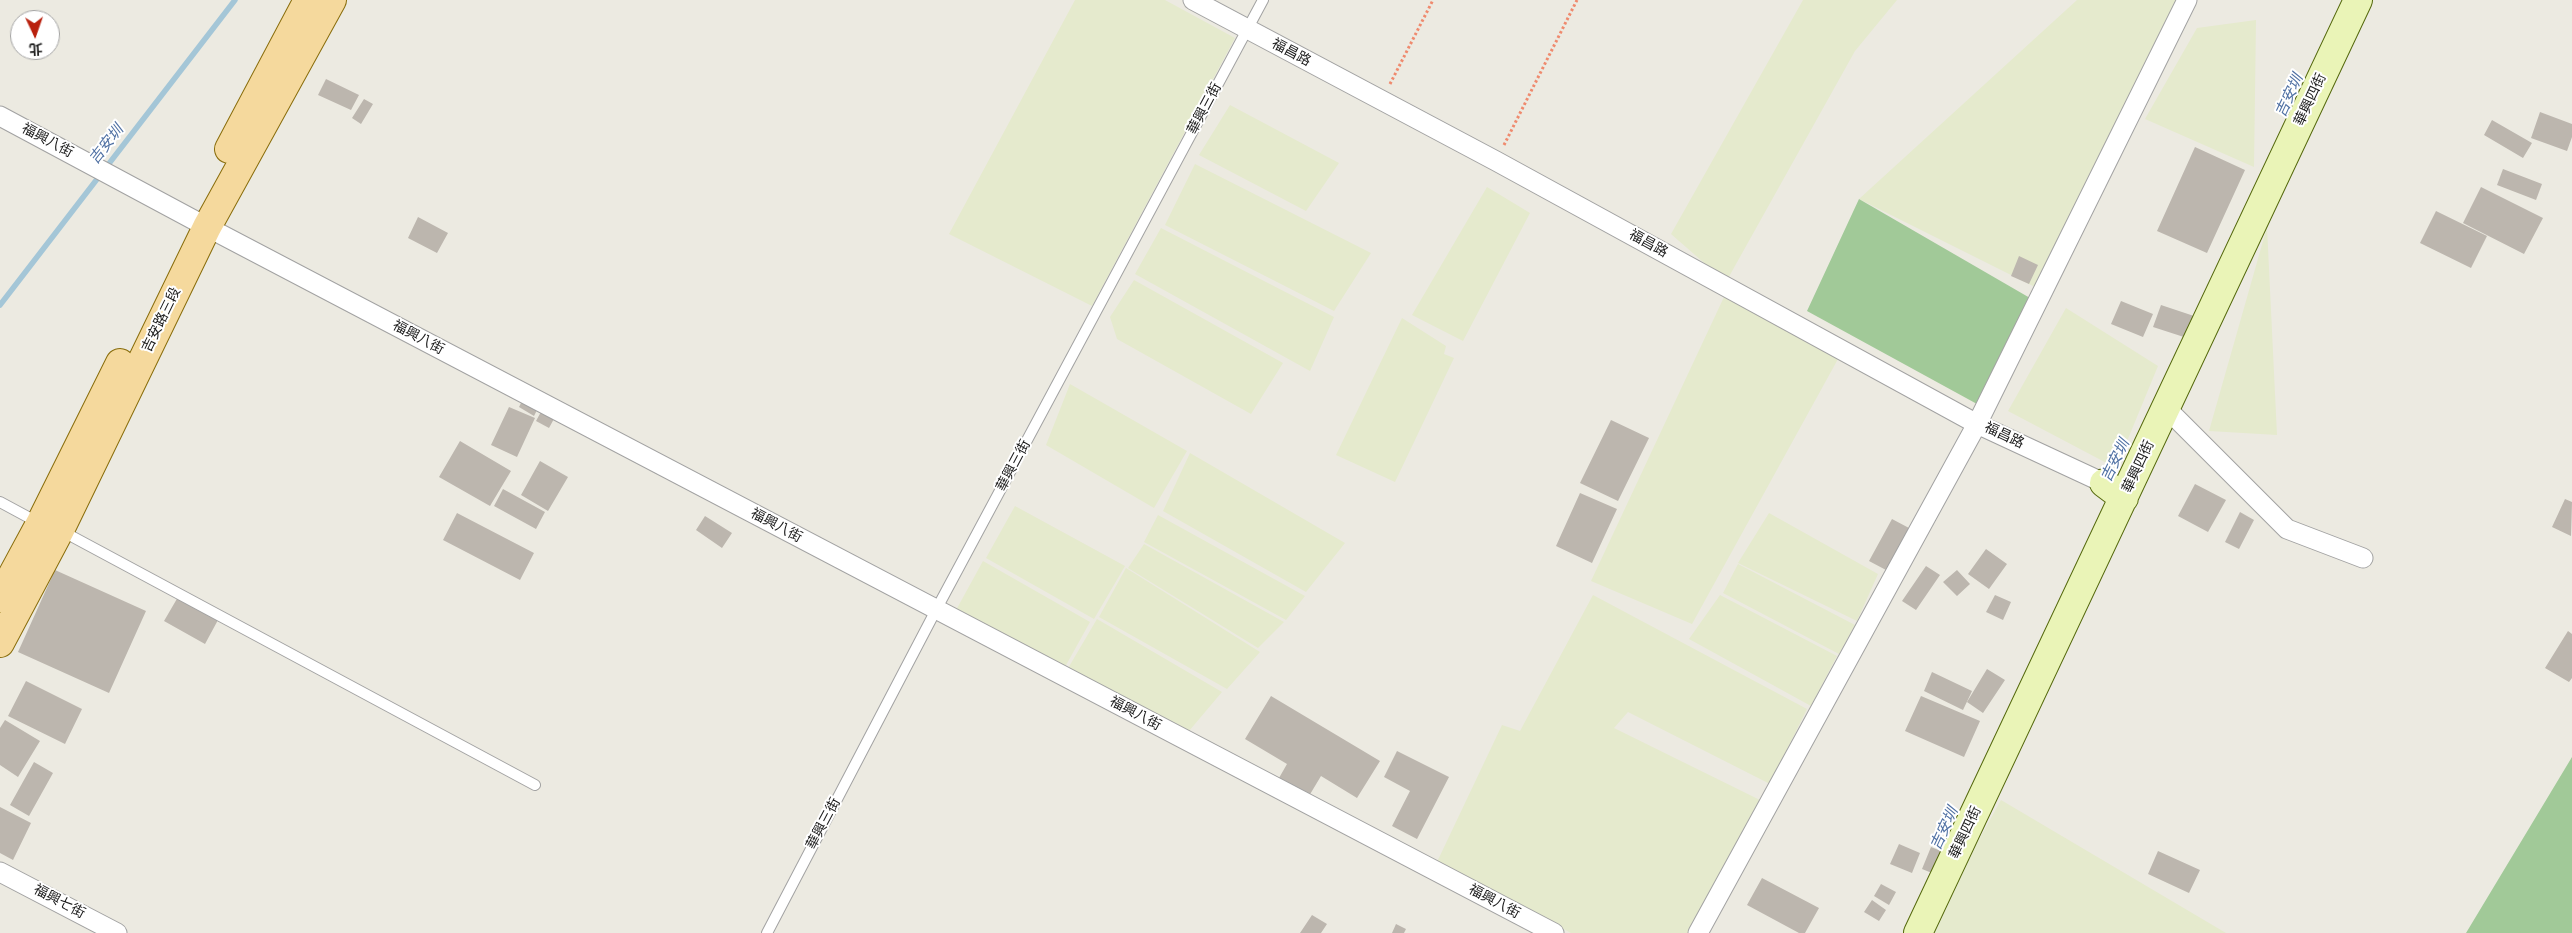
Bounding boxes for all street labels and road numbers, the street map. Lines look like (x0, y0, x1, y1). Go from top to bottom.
street label: 福昌路 (1269, 36, 1313, 70)
street label: 華興四街 (2292, 71, 2330, 129)
street label: 華興三街 (1184, 80, 1226, 138)
street label: 福興八街 (18, 120, 76, 162)
street label: 福昌路 (1626, 226, 1670, 262)
street label: 吉安路三段 (139, 285, 185, 355)
street label: 福興八街 (389, 317, 447, 359)
street label: 福昌路 (1981, 420, 2027, 452)
street label: 華興三街 (993, 437, 1035, 495)
street label: 華興四街 (2120, 438, 2158, 496)
street label: 福興八街 (747, 505, 805, 547)
street label: 福興八街 (1106, 693, 1164, 735)
street label: 華興三街 (803, 795, 845, 853)
street label: 華興四街 (1947, 804, 1985, 862)
street label: 福興七街 (30, 881, 88, 923)
street label: 福興八街 (1465, 881, 1523, 923)

